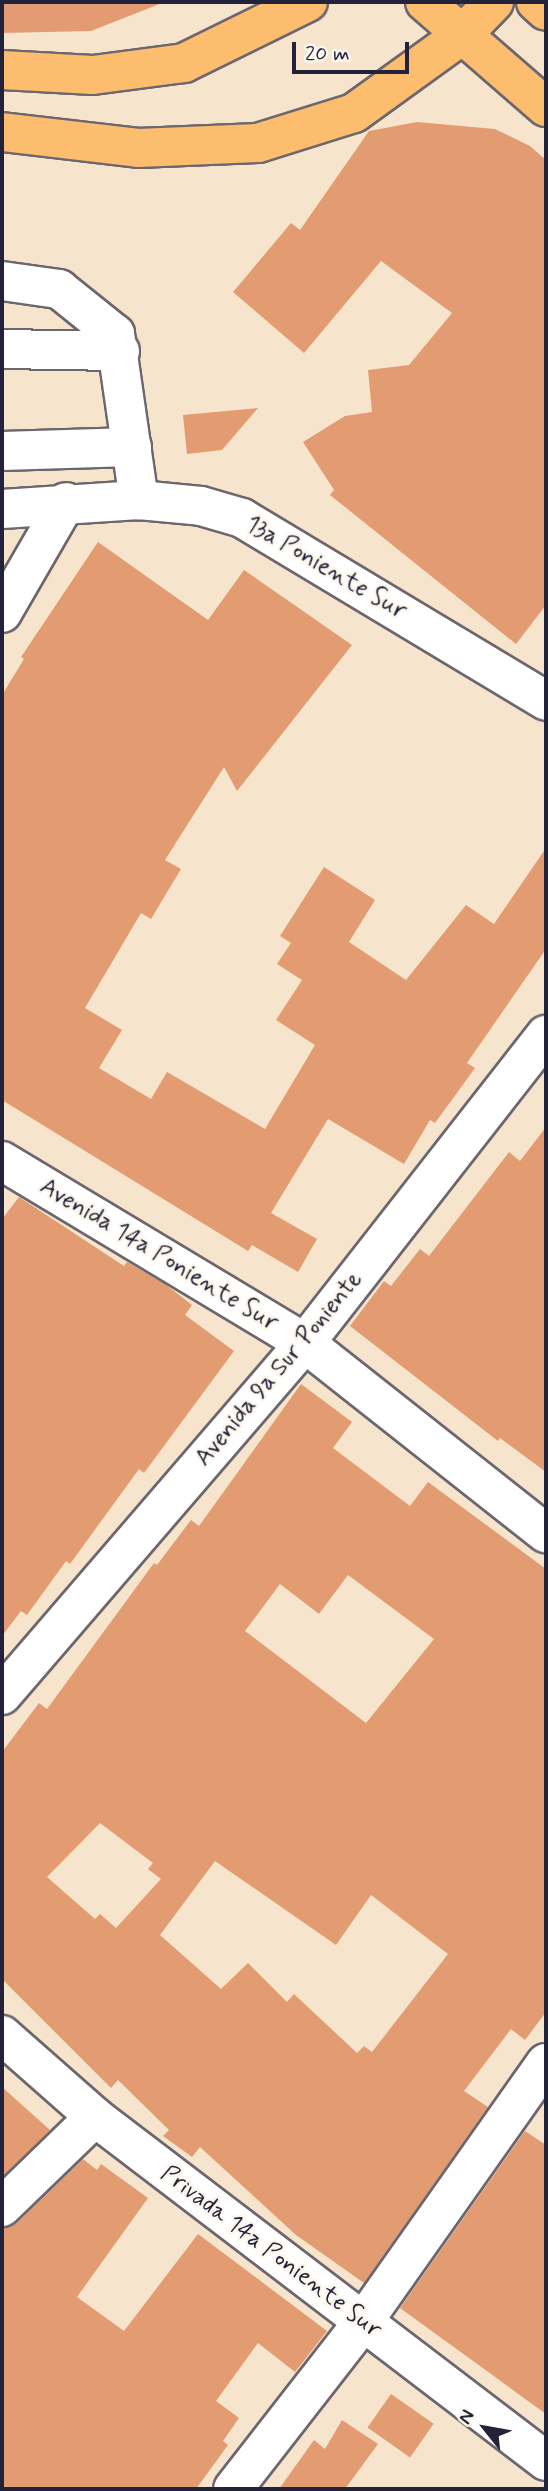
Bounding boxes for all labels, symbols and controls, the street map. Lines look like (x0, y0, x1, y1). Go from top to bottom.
scale bar (296, 28, 413, 72)
text: 20 m (305, 40, 350, 68)
street label: 13a Poniente Sur (242, 511, 410, 625)
street label: Avenida 14a Poniente Sur (37, 1174, 281, 1336)
street label: Avenida 9a Sur Poniente (186, 1262, 372, 1476)
street label: Privada 14a Poniente Sur (157, 2161, 385, 2343)
north arrow (450, 2393, 520, 2463)
text: N (453, 2405, 481, 2429)

